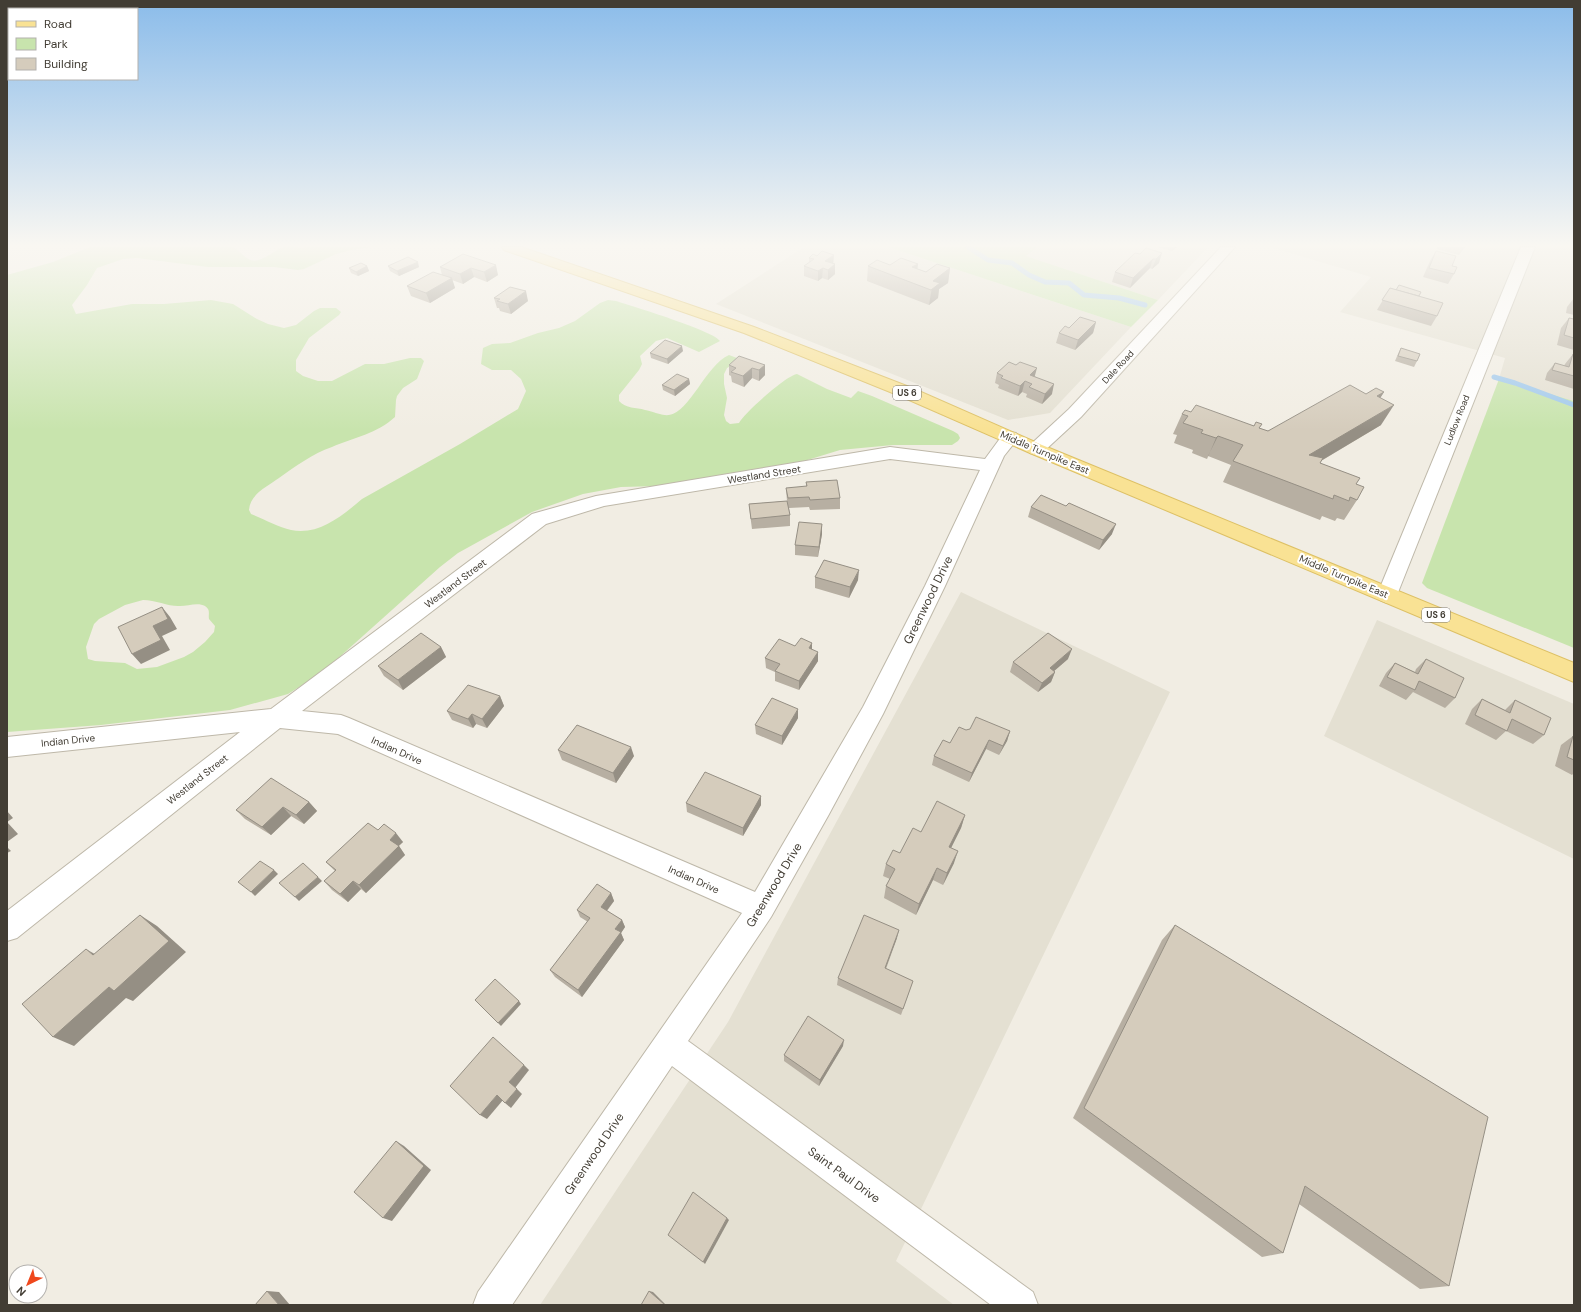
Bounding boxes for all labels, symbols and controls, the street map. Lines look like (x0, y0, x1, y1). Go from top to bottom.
legend (8, 8, 138, 80)
text: Road (44, 16, 72, 32)
text: Park (44, 36, 68, 52)
text: Building (44, 56, 88, 72)
street label: Dale Road (1099, 347, 1137, 386)
road number: US 6 (893, 386, 921, 400)
street label: Ludlow Road (1442, 393, 1473, 447)
street label: Middle Turnpike East (998, 428, 1091, 477)
street label: Westland Street (726, 462, 802, 487)
street label: Middle Turnpike East (1297, 552, 1390, 601)
street label: Greenwood Drive (900, 553, 956, 647)
street label: Westland Street (422, 556, 489, 611)
road number: US 6 (1422, 608, 1450, 622)
street label: Indian Drive (40, 731, 96, 750)
street label: Indian Drive (369, 733, 425, 768)
street label: Westland Street (164, 751, 231, 807)
street label: Greenwood Drive (742, 840, 806, 930)
street label: Indian Drive (666, 862, 722, 897)
street label: Greenwood Drive (560, 1110, 628, 1198)
street label: Saint Paul Drive (805, 1143, 883, 1207)
north arrow (8, 1264, 48, 1304)
text: N (13, 1283, 29, 1299)

